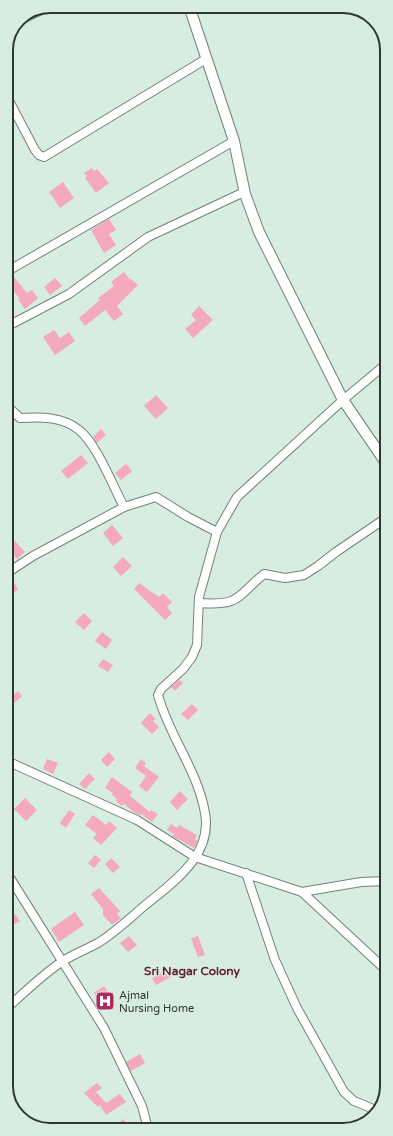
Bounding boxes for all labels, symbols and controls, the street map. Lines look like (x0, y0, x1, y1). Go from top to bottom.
district label: Sri Nagar Colony (144, 964, 240, 979)
place label: Ajmal Nursing Home (119, 989, 194, 1015)
hospital icon: Ajmal Nursing Home (94, 990, 116, 1012)

